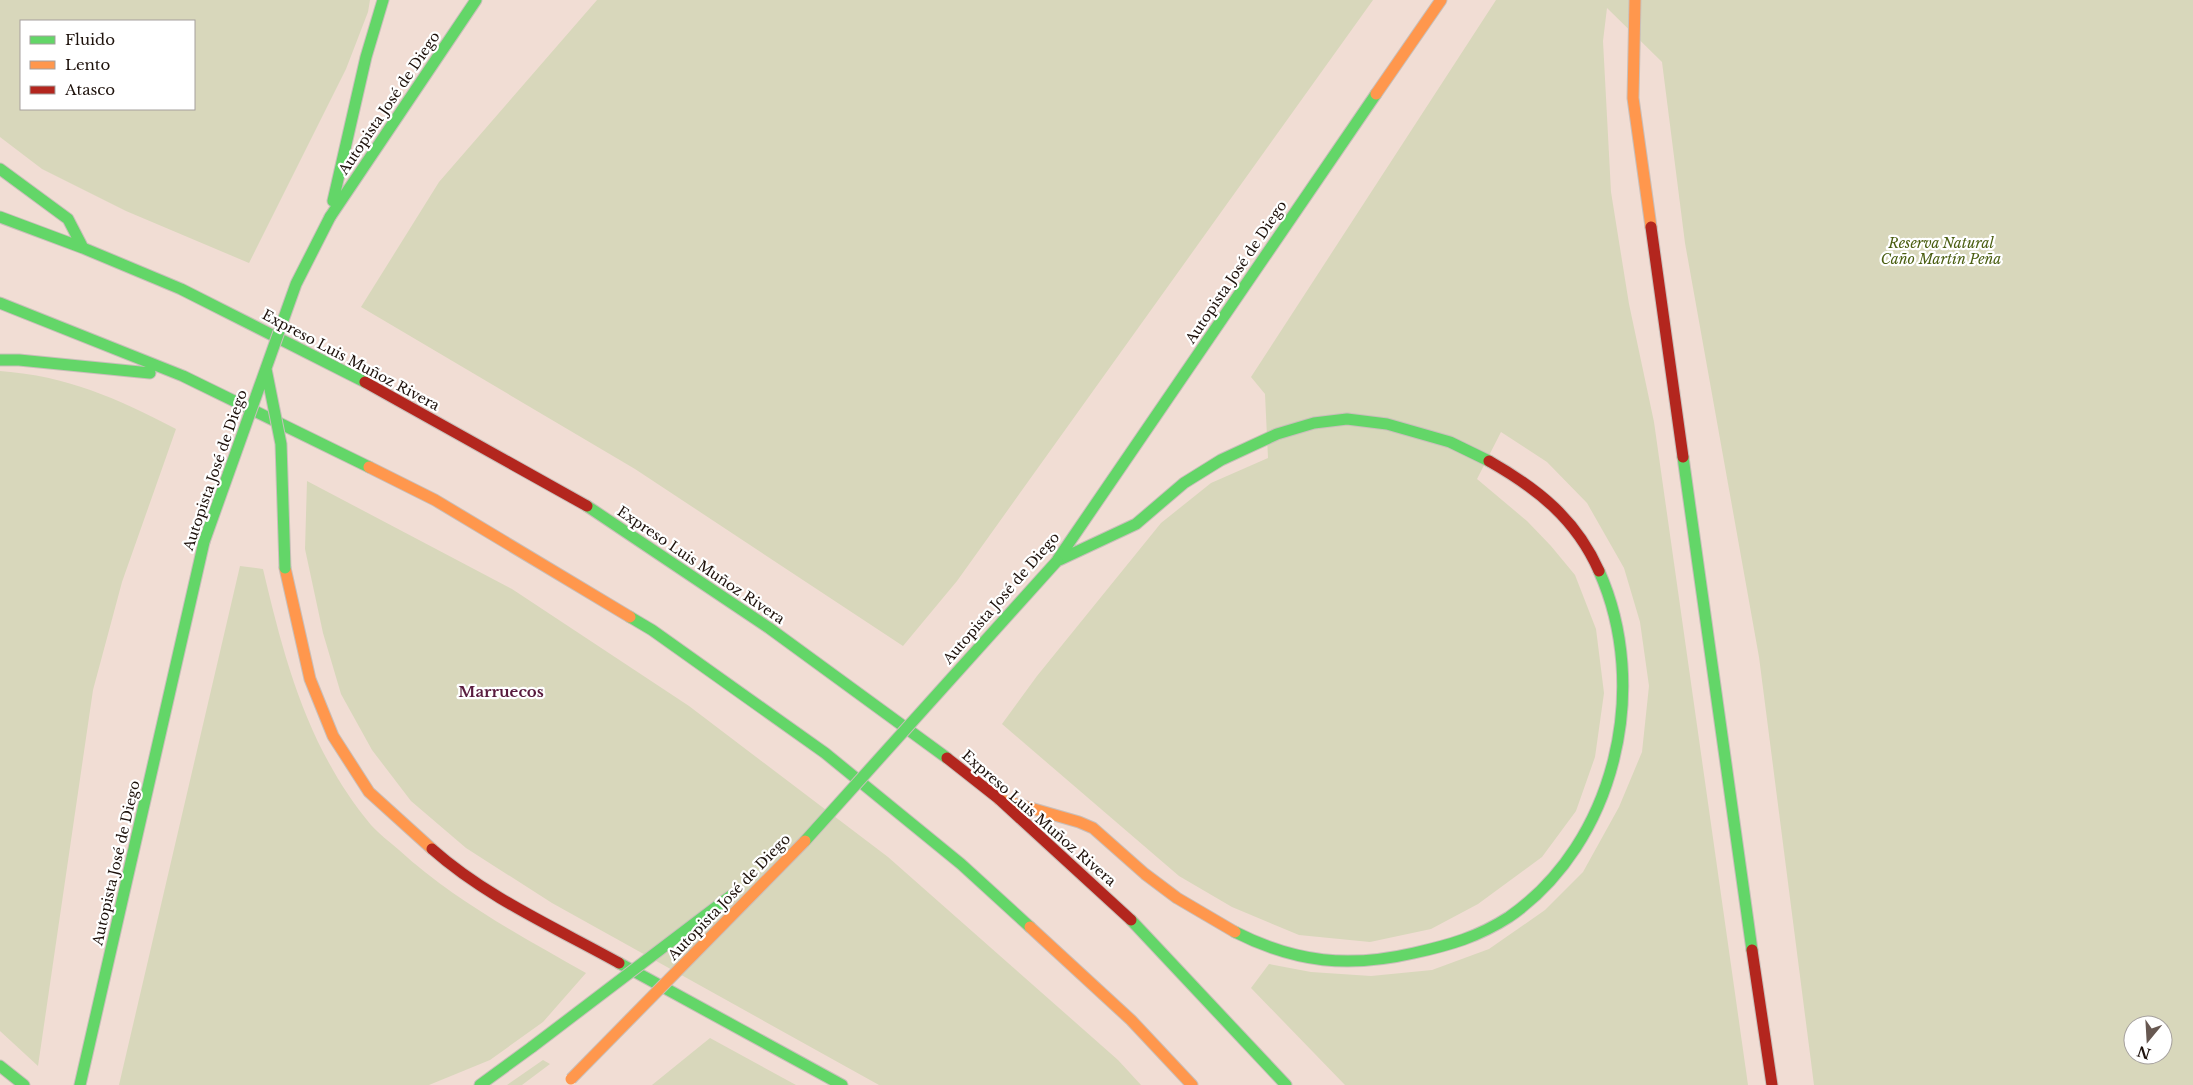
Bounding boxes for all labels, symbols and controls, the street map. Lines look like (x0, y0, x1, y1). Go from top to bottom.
legend (20, 20, 195, 110)
street label: Autopista José de Diego (334, 28, 444, 179)
text: Fluido (65, 30, 115, 49)
text: Lento (65, 55, 111, 74)
text: Atasco (64, 80, 115, 99)
street label: Autopista José de Diego (1181, 197, 1291, 348)
park label: Reserva Natural Caño Martín Peña (1881, 234, 2001, 268)
street label: Expreso Luis Muñoz Rivera (259, 306, 443, 415)
street label: Autopista José de Diego (179, 387, 251, 554)
street label: Expreso Luis Muñoz Rivera (614, 502, 788, 628)
street label: Autopista José de Diego (938, 528, 1063, 668)
district label: Marruecos (458, 682, 544, 701)
street label: Expreso Luis Muñoz Rivera (958, 746, 1120, 890)
street label: Autopista José de Diego (88, 779, 144, 948)
street label: Autopista José de Diego (663, 830, 794, 965)
north arrow (2123, 1015, 2173, 1065)
text: N (2135, 1042, 2153, 1063)

